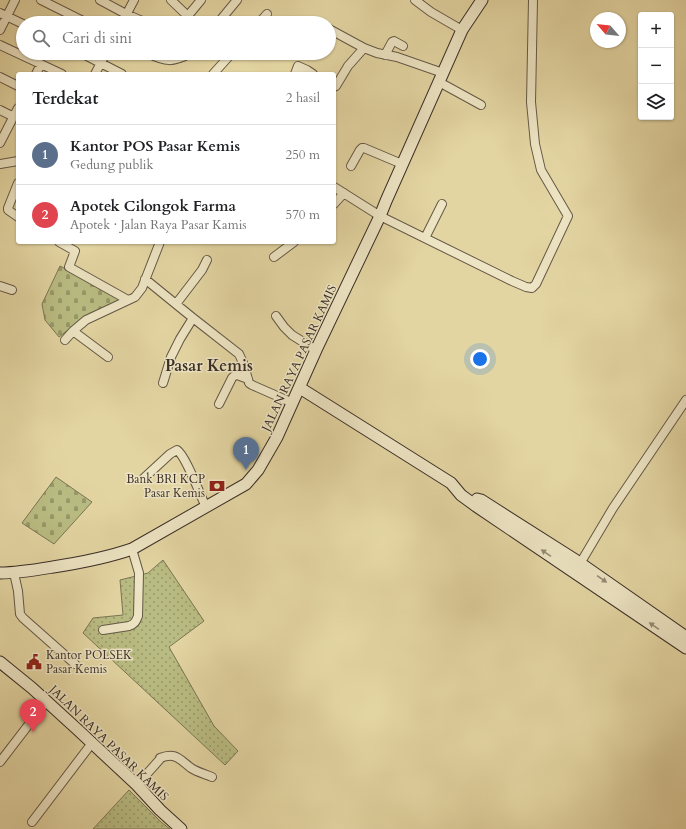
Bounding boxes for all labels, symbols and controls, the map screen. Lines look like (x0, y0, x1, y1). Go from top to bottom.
north arrow (590, 12, 626, 48)
map controls (638, 12, 674, 120)
button: + (638, 12, 674, 48)
search box (16, 16, 336, 60)
icon: search (30, 27, 52, 49)
text: Cari di sini (62, 28, 132, 48)
button: − (638, 48, 674, 84)
button: layers (638, 84, 674, 120)
text: Terdekat (32, 87, 98, 110)
text: 2 hasil (286, 89, 320, 107)
text: Kantor POS Pasar Kemis (70, 136, 240, 156)
text: 1 (42, 146, 48, 164)
text: 250 m (286, 146, 320, 164)
text: Gedung publik (70, 156, 153, 174)
text: Apotek Cilongok Farma (70, 196, 236, 216)
text: 2 (42, 206, 48, 224)
text: 570 m (286, 206, 320, 224)
text: Apotek · Jalan Raya Pasar Kamis (70, 216, 247, 234)
street label: JALAN RAYA PASAR KAMIS (257, 282, 340, 436)
your location (470, 349, 490, 369)
district label: Pasar Kemis (165, 355, 253, 377)
pin: 1 (233, 437, 259, 470)
place label: Bank BRI KCP Pasar Kemis (126, 471, 205, 501)
bank icon: Bank BRI KCP Pasar Kemis (208, 477, 226, 495)
one-way arrow (541, 549, 551, 557)
one-way arrow (597, 575, 608, 583)
one-way arrow (648, 622, 659, 630)
place label: Kantor POLSEK Pasar Kemis (46, 647, 132, 677)
public building icon: Kantor POLSEK Pasar Kemis (25, 653, 43, 671)
street label: JALAN RAYA PASAR KAMIS (44, 680, 172, 804)
pin: 2 (20, 699, 46, 732)

